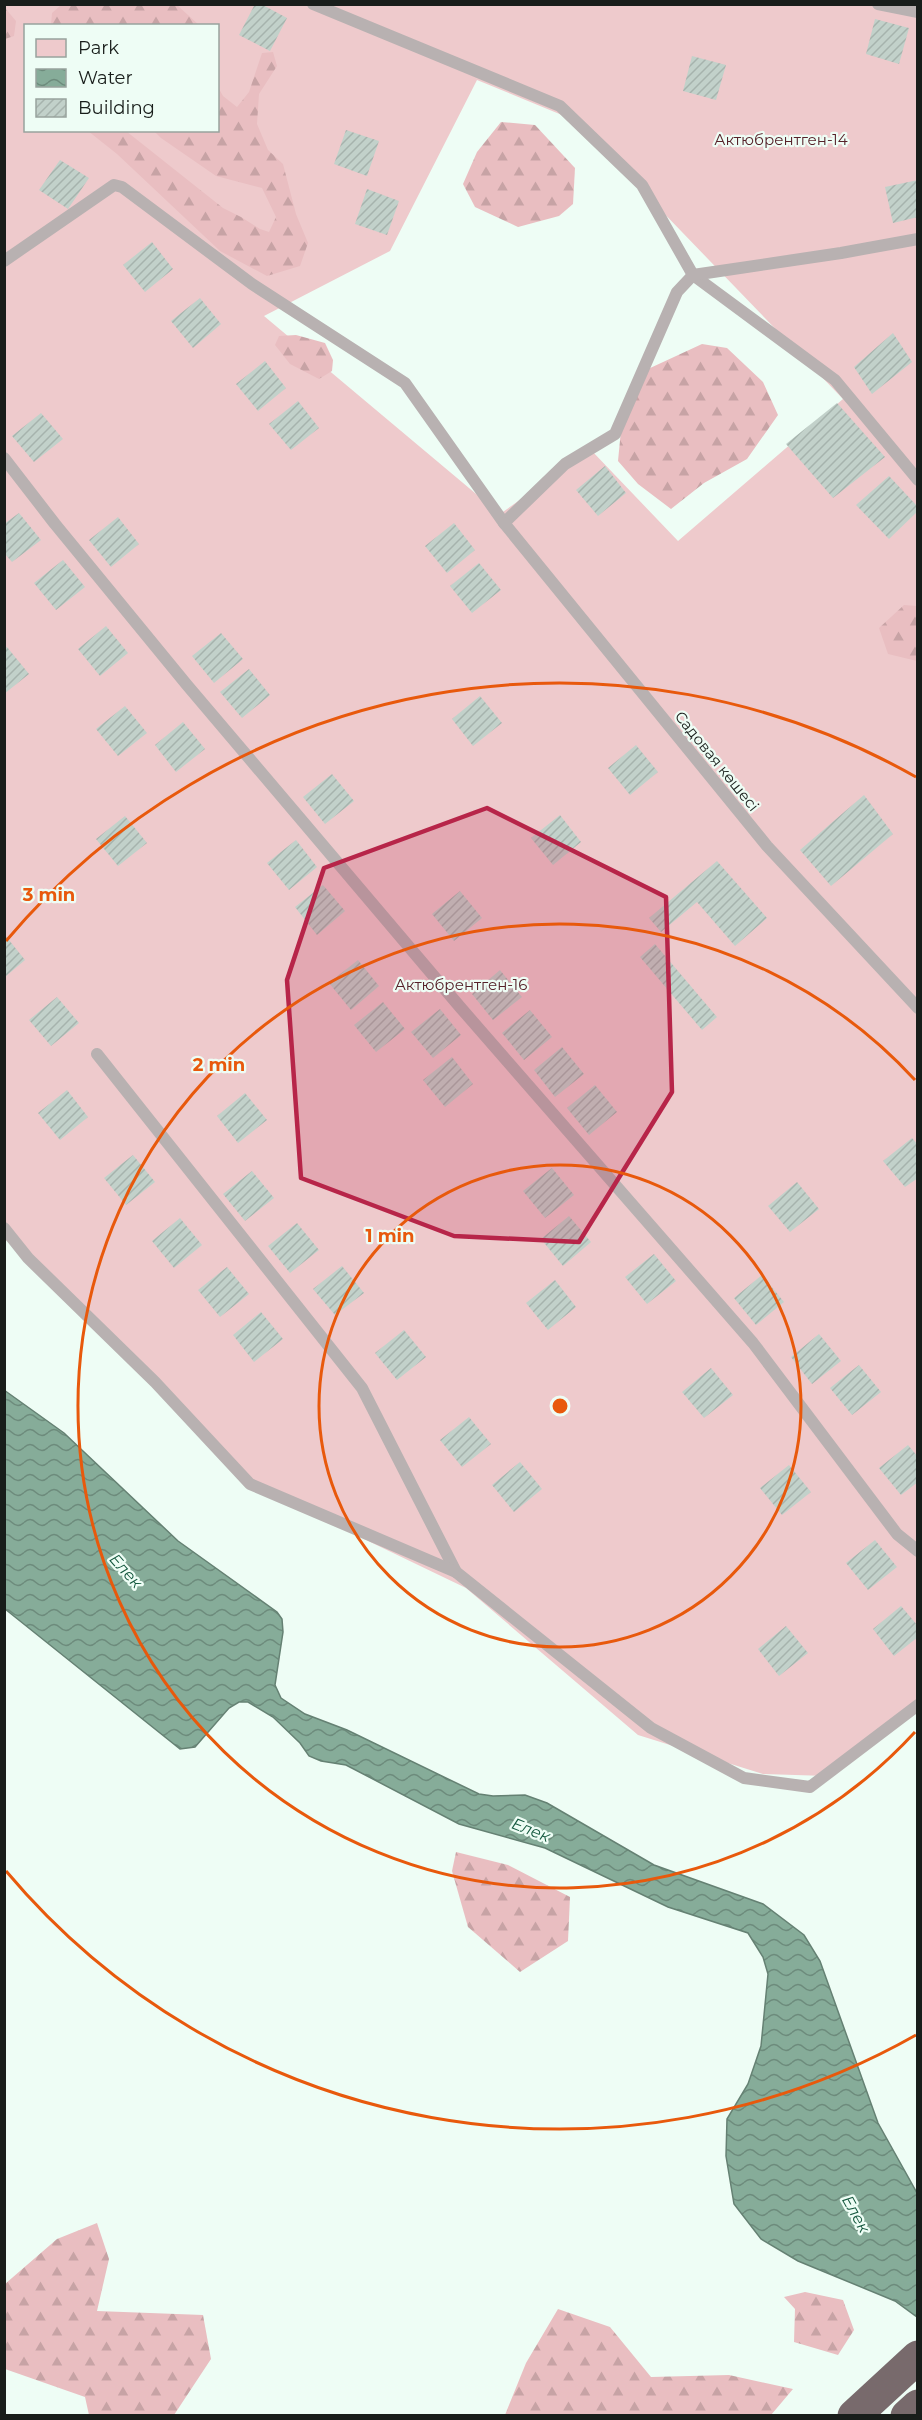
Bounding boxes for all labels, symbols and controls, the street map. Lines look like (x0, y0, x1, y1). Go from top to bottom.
legend (24, 24, 219, 132)
text: Park (78, 37, 119, 59)
text: Water (78, 67, 133, 89)
text: Building (78, 97, 155, 119)
park label: Актюбрентген-14 (714, 130, 848, 149)
street label: Садовая көшесі (671, 707, 763, 815)
text: 3 min (22, 884, 75, 906)
park label: Актюбрентген-16 (395, 975, 527, 994)
text: 2 min (193, 1054, 245, 1076)
text: 1 min (366, 1225, 414, 1247)
centre of rings (550, 1396, 570, 1416)
water label: Елек (106, 1550, 147, 1593)
water label: Елек (509, 1814, 554, 1847)
water label: Елек (838, 2192, 874, 2237)

